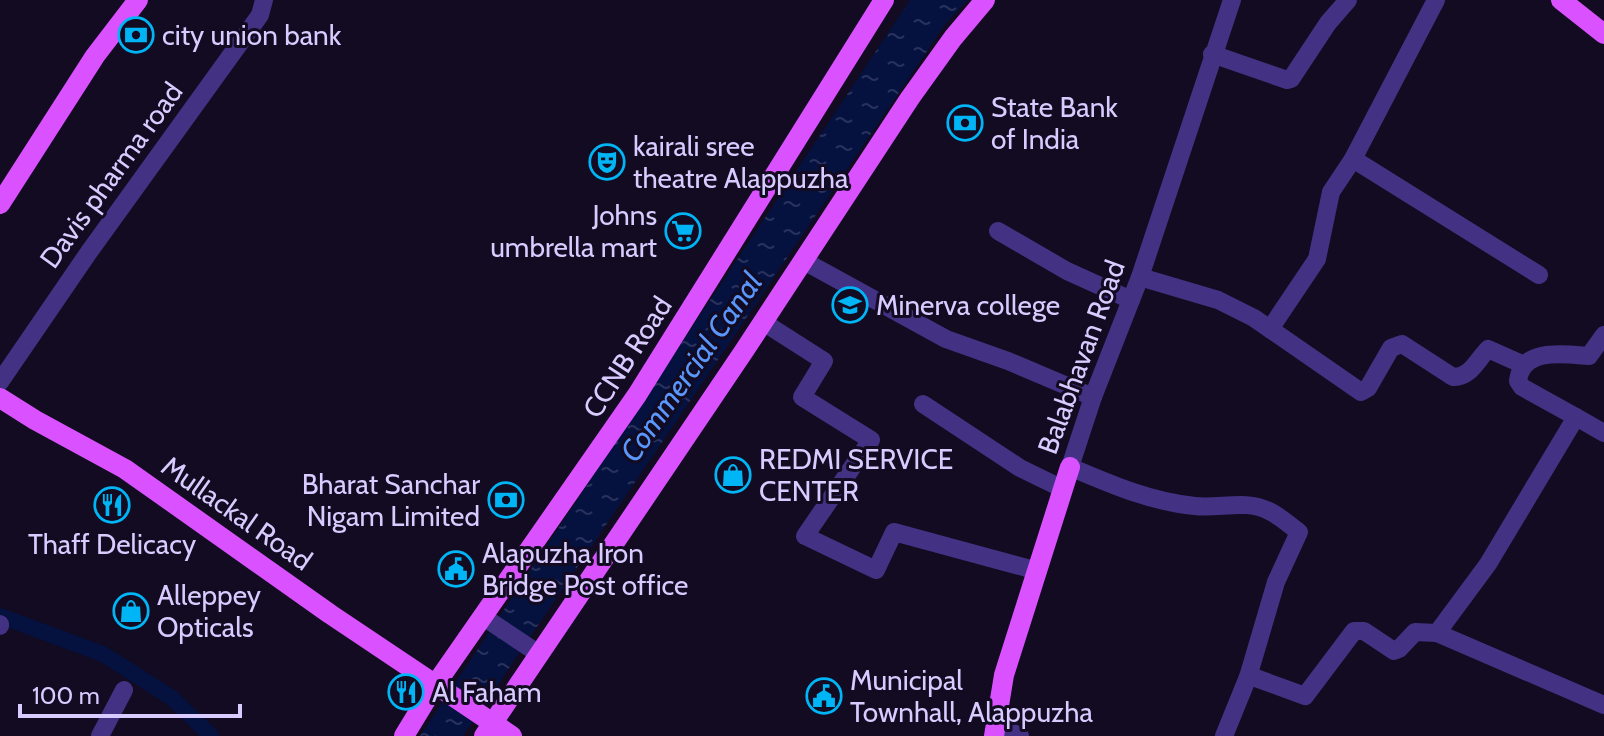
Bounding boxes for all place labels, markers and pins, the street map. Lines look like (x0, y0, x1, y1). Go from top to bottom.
bank icon: city union bank (117, 16, 155, 54)
place label: city union bank (162, 18, 342, 52)
place label: State Bank of India (991, 90, 1118, 156)
bank icon: State Bank of India (946, 104, 984, 142)
place label: kairali sree theatre Alappuzha (633, 129, 849, 195)
theatre icon: kairali sree theatre Alappuzha (588, 143, 626, 181)
place label: Johns umbrella mart (490, 198, 657, 264)
supermarket icon: Johns umbrella mart (664, 212, 702, 250)
school or university icon: Minerva college (831, 286, 869, 324)
place label: Minerva college (876, 288, 1060, 322)
place label: REDMI SERVICE CENTER (759, 442, 953, 508)
shop icon: REDMI SERVICE CENTER (714, 456, 752, 494)
place label: Bharat Sanchar Nigam Limited (302, 467, 480, 533)
bank icon: Bharat Sanchar Nigam Limited (487, 481, 525, 519)
restaurant icon: Thaff Delicacy (93, 486, 131, 524)
place label: Thaff Delicacy (28, 527, 196, 561)
place label: Alapuzha Iron Bridge Post office (482, 536, 688, 602)
public building icon: Alapuzha Iron Bridge Post office (437, 550, 475, 588)
place label: Alleppey Opticals (157, 578, 261, 644)
shop icon: Alleppey Opticals (112, 592, 150, 630)
place label: Municipal Townhall, Alappuzha (850, 663, 1093, 729)
restaurant icon: Al Faham (387, 673, 425, 711)
place label: Al Faham (432, 675, 542, 709)
public building icon: Municipal Townhall, Alappuzha (805, 677, 843, 715)

